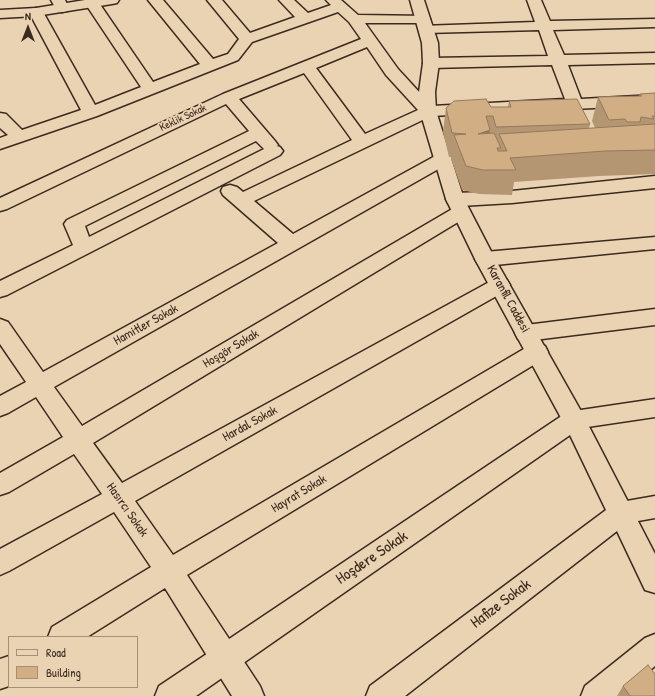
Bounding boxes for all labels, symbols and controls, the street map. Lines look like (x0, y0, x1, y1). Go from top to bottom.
north arrow (8, 8, 48, 48)
text: N (25, 9, 31, 23)
street label: Keklik Sokak (158, 101, 208, 135)
street label: Karanfil Caddesi (483, 262, 533, 336)
street label: Hamitler Sokak (111, 301, 181, 349)
street label: Hoşgör Sokak (200, 326, 262, 372)
street label: Hardal Sokak (220, 403, 280, 445)
street label: Hayrat Sokak (269, 472, 329, 516)
street label: Hasırcı Sokak (103, 480, 151, 540)
street label: Hoşdere Sokak (333, 527, 411, 589)
street label: Hafize Sokak (467, 575, 535, 633)
legend (8, 636, 138, 688)
text: Road (46, 644, 66, 661)
text: Building (46, 664, 81, 681)

